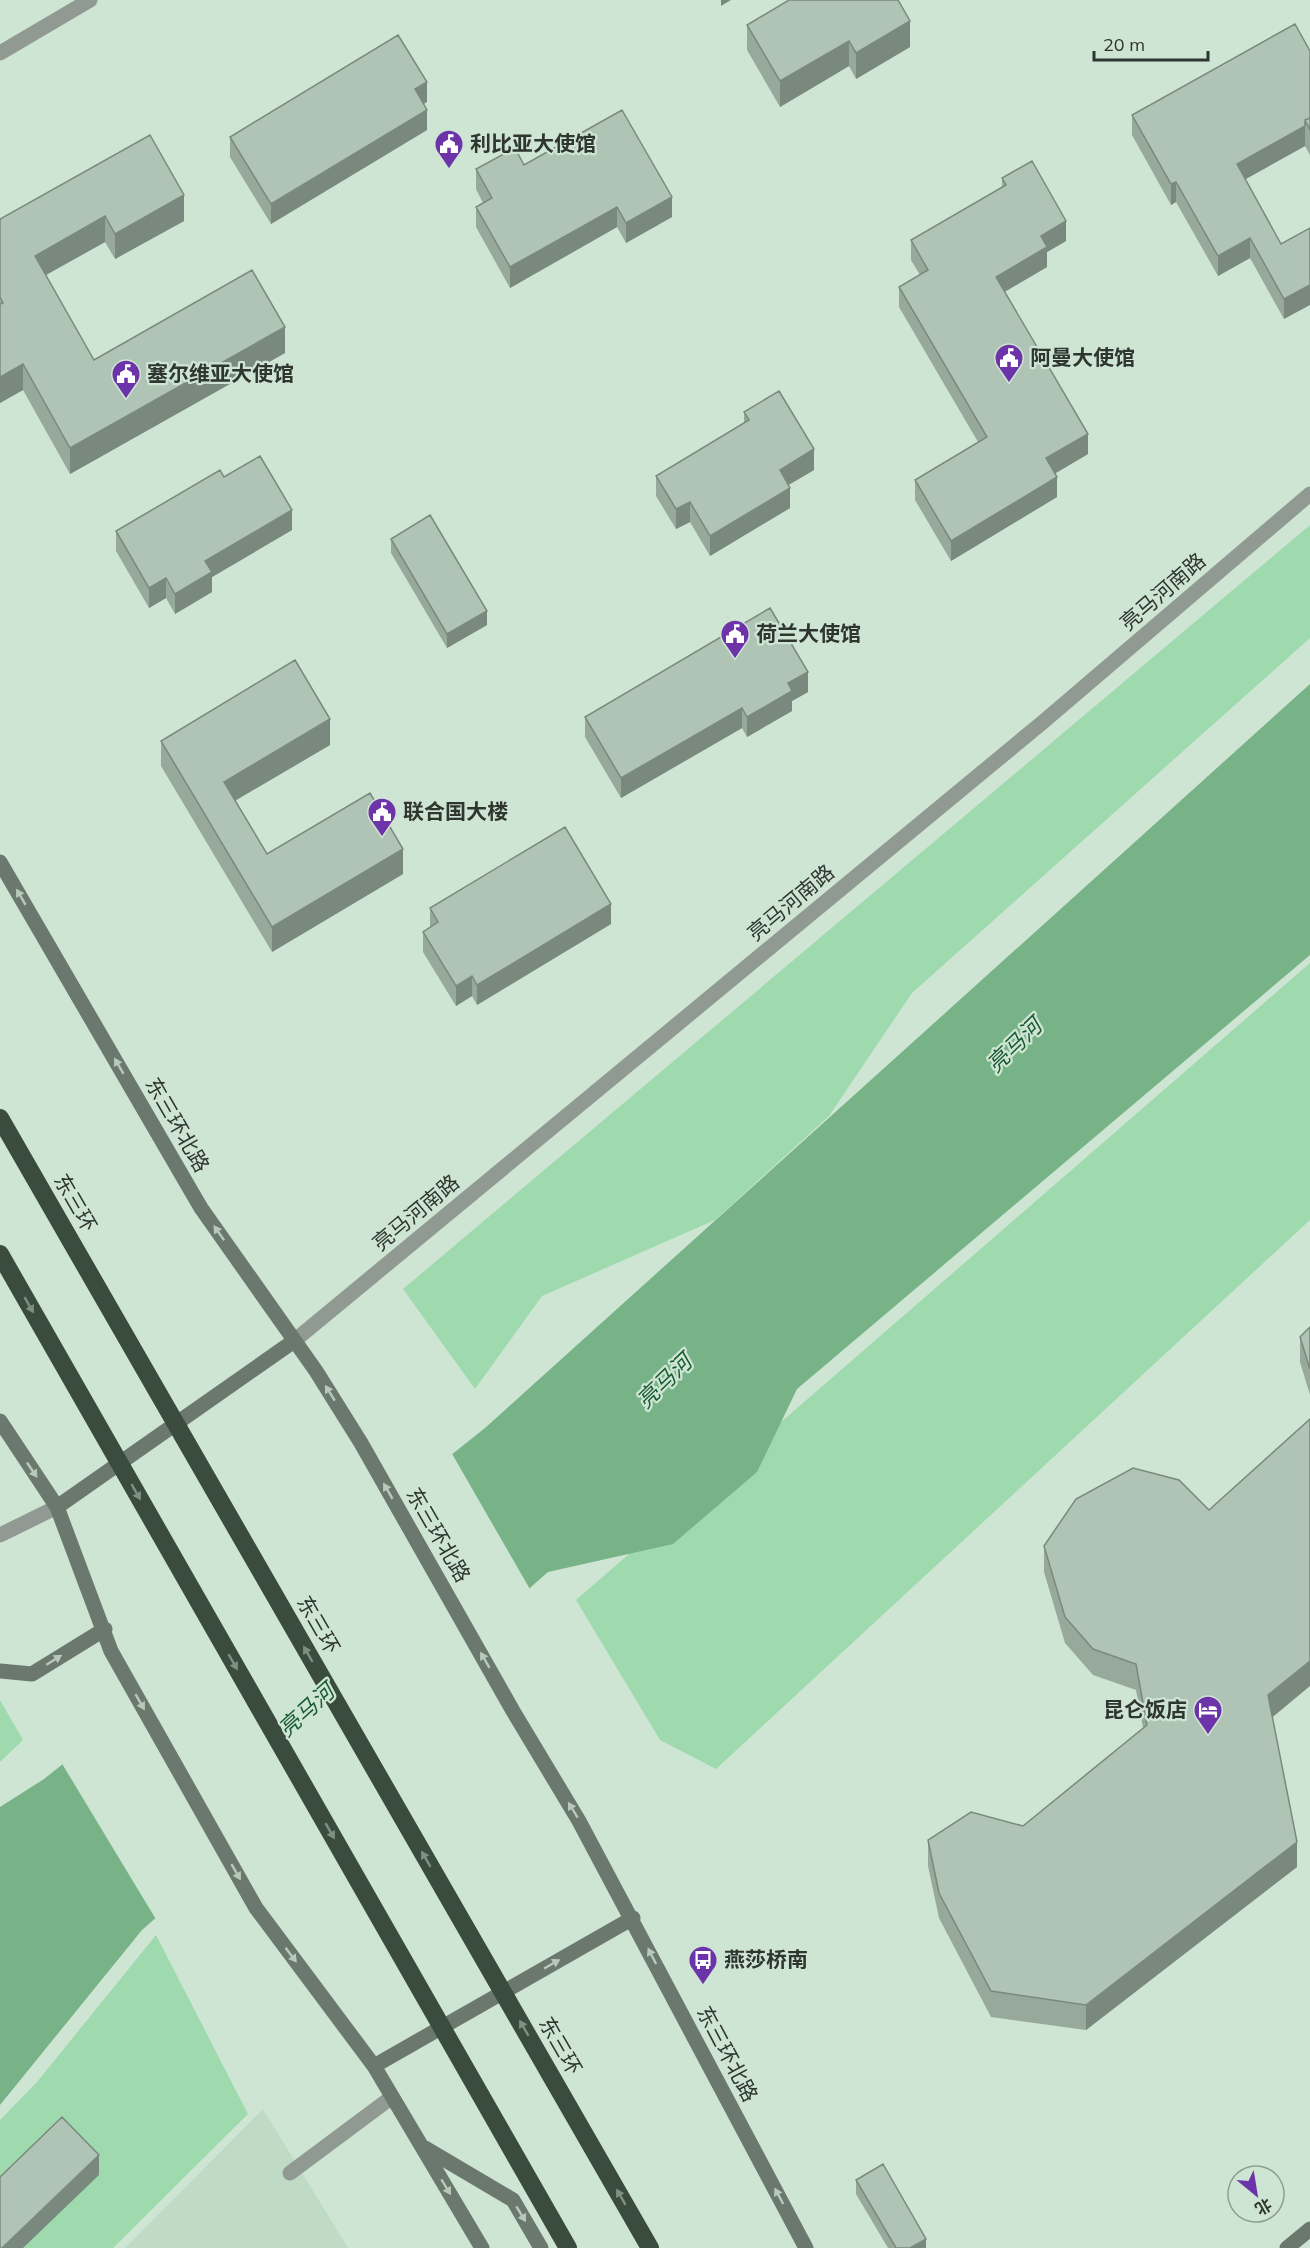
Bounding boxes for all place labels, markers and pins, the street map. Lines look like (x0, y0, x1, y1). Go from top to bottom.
public building icon: 利比亚大使馆 (433, 128, 465, 170)
place label: 利比亚大使馆 (470, 130, 596, 156)
public building icon: 阿曼大使馆 (993, 342, 1025, 384)
place label: 阿曼大使馆 (1030, 344, 1135, 370)
public building icon: 塞尔维亚大使馆 (110, 358, 142, 400)
place label: 塞尔维亚大使馆 (147, 360, 294, 386)
public building icon: 荷兰大使馆 (719, 618, 751, 660)
place label: 荷兰大使馆 (756, 620, 861, 646)
public building icon: 联合国大楼 (366, 796, 398, 838)
place label: 联合国大楼 (403, 798, 508, 824)
hotel icon: 昆仑饭店 (1192, 1694, 1224, 1736)
place label: 昆仑饭店 (1103, 1696, 1187, 1722)
bus stop icon: 燕莎桥南 (687, 1944, 719, 1986)
place label: 燕莎桥南 (724, 1946, 808, 1972)

